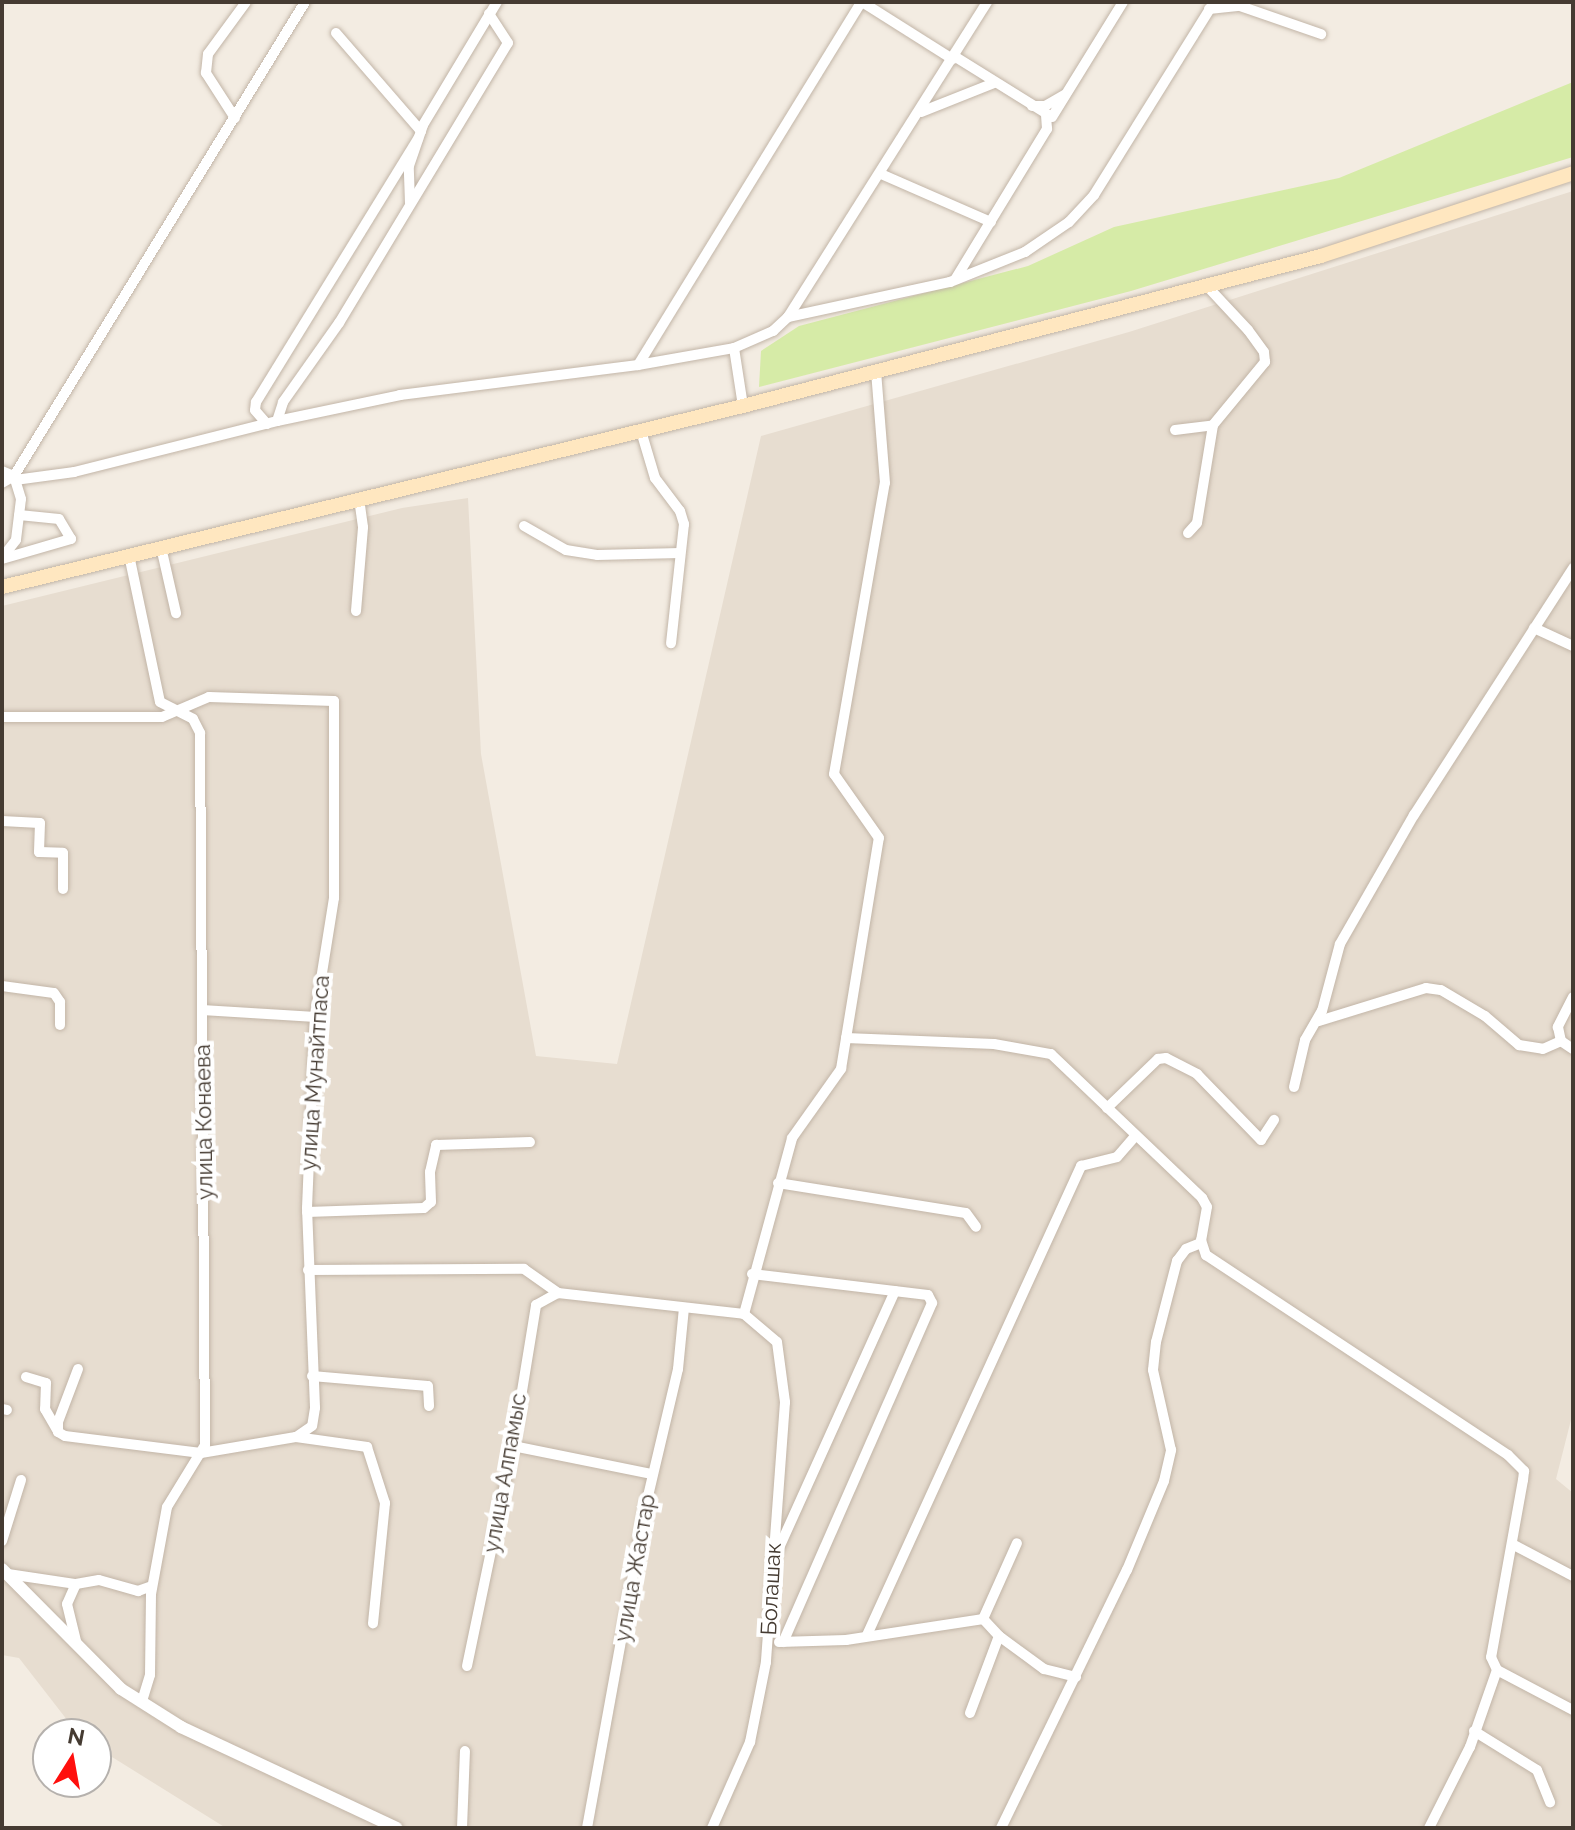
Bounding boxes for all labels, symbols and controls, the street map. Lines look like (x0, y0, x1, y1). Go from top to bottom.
street label: улица Мунайтпаса (295, 974, 335, 1172)
street label: улица Конаева (189, 1044, 219, 1200)
street label: улица Алпамыс (478, 1391, 532, 1555)
street label: улица Жастар (609, 1492, 661, 1644)
street label: Болашак (755, 1542, 787, 1636)
north arrow (32, 1718, 112, 1798)
text: N (65, 1722, 87, 1751)

